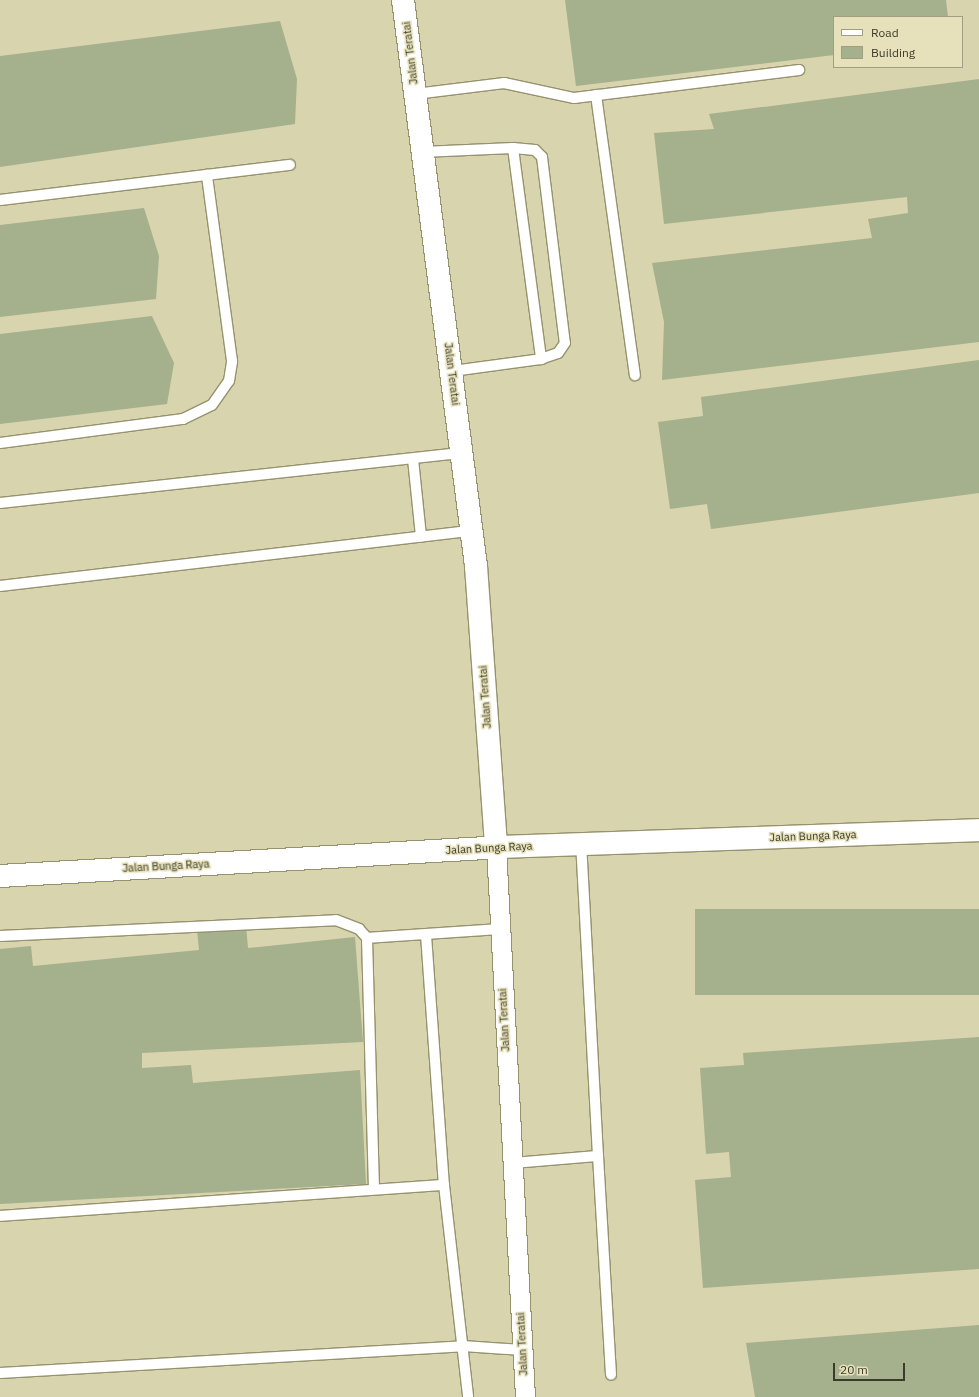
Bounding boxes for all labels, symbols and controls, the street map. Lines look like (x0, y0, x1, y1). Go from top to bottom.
legend (833, 16, 963, 68)
street label: Jalan Teratai (400, 21, 420, 85)
text: Road (871, 25, 899, 40)
text: Building (871, 45, 915, 60)
street label: Jalan Teratai (442, 342, 462, 406)
street label: Jalan Teratai (476, 665, 494, 729)
street label: Jalan Bunga Raya (769, 828, 857, 844)
street label: Jalan Bunga Raya (445, 839, 533, 857)
street label: Jalan Bunga Raya (122, 857, 210, 875)
street label: Jalan Teratai (496, 988, 512, 1052)
street label: Jalan Teratai (514, 1312, 530, 1376)
scale bar (835, 1355, 907, 1381)
text: 20 m (840, 1362, 868, 1377)

